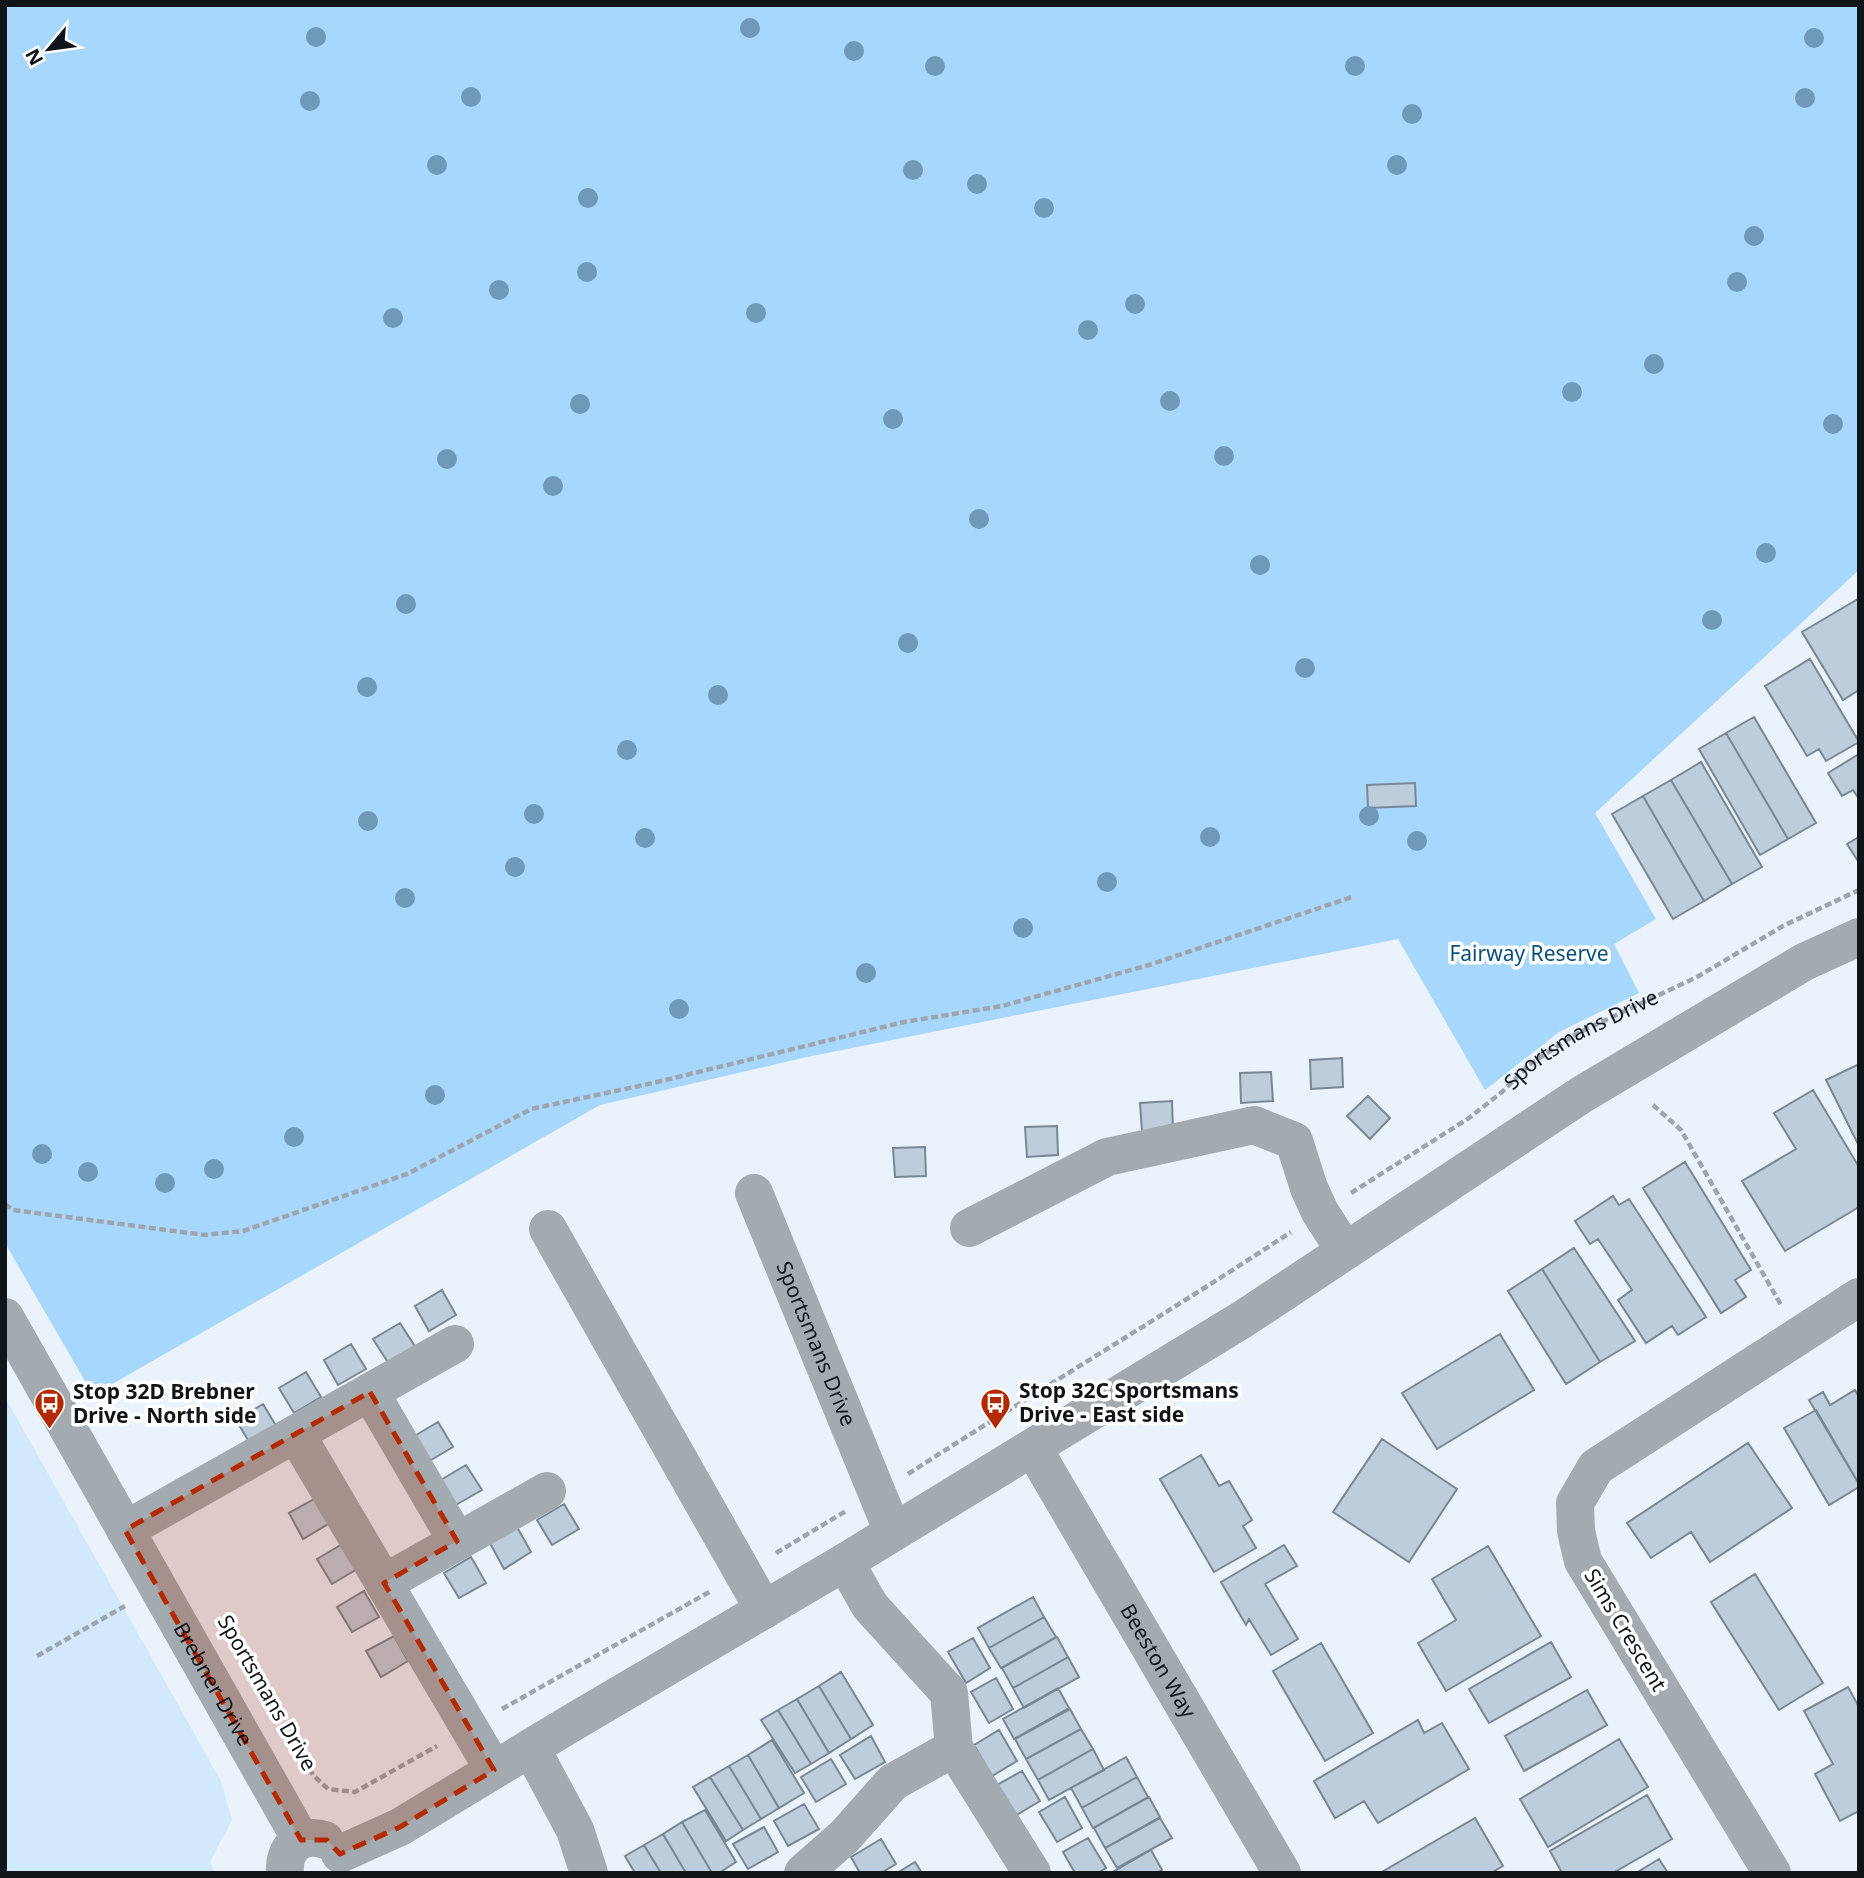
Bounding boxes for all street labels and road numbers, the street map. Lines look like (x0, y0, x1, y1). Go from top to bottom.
street label: Sportsmans Drive (1497, 982, 1662, 1095)
street label: Sportsmans Drive (771, 1257, 863, 1430)
street label: Sims Crescent (1578, 1563, 1674, 1696)
street label: Beeston Way (1114, 1598, 1203, 1723)
street label: Sportsmans Drive (212, 1610, 324, 1775)
street label: Brebner Drive (168, 1617, 260, 1751)

